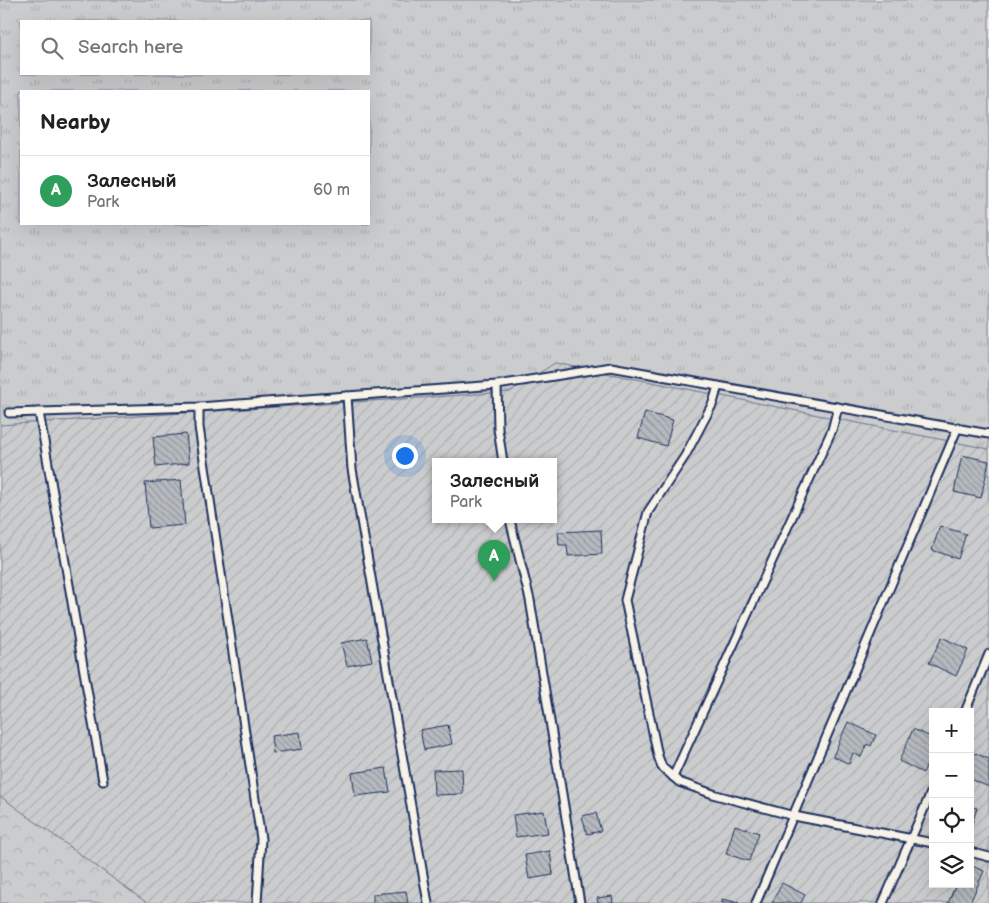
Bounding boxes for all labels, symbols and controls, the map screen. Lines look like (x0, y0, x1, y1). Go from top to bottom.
search box (20, 20, 370, 75)
icon: search (38, 34, 66, 62)
text: Search here (78, 36, 183, 59)
text: Nearby (40, 110, 110, 135)
text: Залесный (87, 170, 176, 193)
text: A (51, 181, 61, 200)
text: 60 m (313, 181, 350, 200)
text: Park (87, 193, 119, 212)
your location (392, 443, 418, 469)
popup (432, 458, 557, 523)
text: Залесный (450, 470, 539, 493)
text: Park (450, 493, 482, 512)
pin: A (478, 540, 510, 581)
map controls (929, 708, 974, 888)
button: + (929, 708, 974, 753)
button: − (929, 753, 974, 798)
button: locate (929, 798, 974, 843)
button: layers (929, 843, 974, 888)

